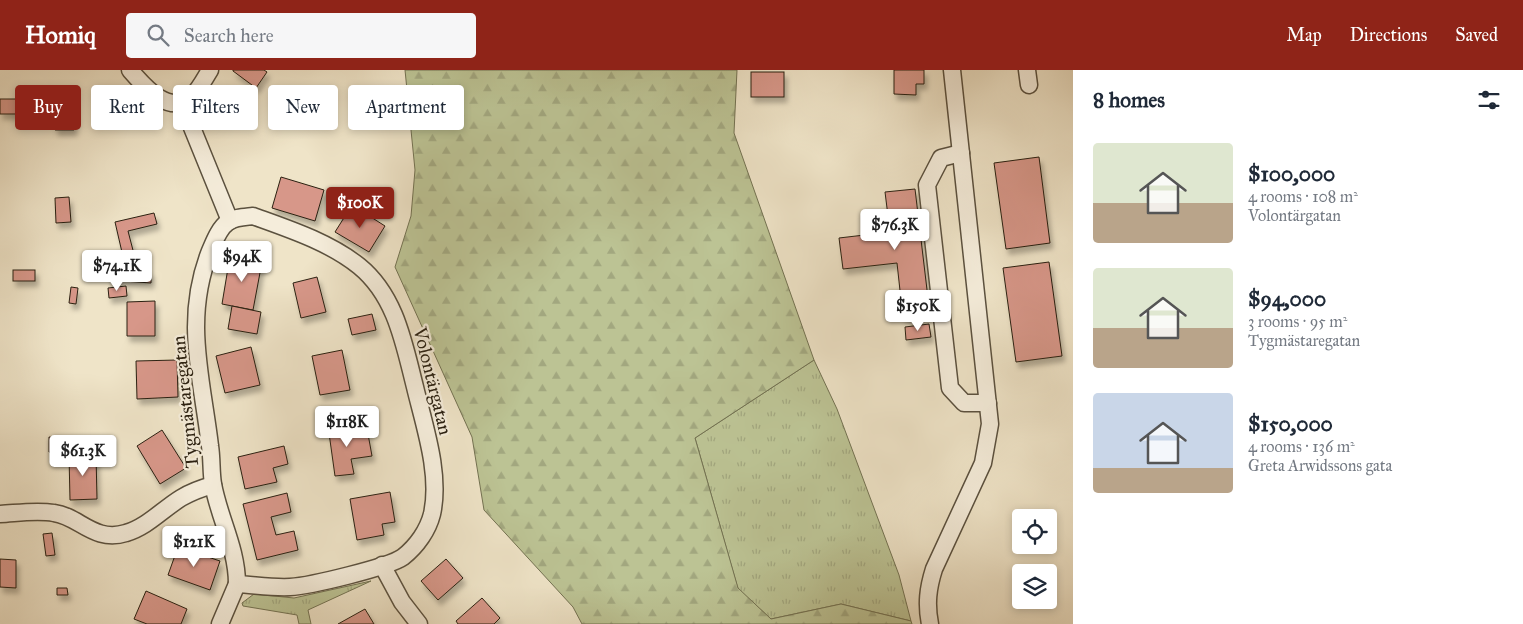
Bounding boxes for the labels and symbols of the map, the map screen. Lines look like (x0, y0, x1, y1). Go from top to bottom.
pin: $100K (325, 186, 395, 229)
pin: $76.3K (854, 208, 936, 251)
pin: $94K (212, 240, 272, 283)
pin: $74.1K (76, 250, 158, 292)
pin: $150K (883, 290, 953, 332)
street label: Volontärgatan (407, 324, 458, 438)
street label: Tygmästaregatan (167, 334, 204, 469)
pin: $118K (312, 406, 382, 448)
pin: $61.3K (42, 434, 124, 477)
pin: $121K (159, 526, 229, 568)

